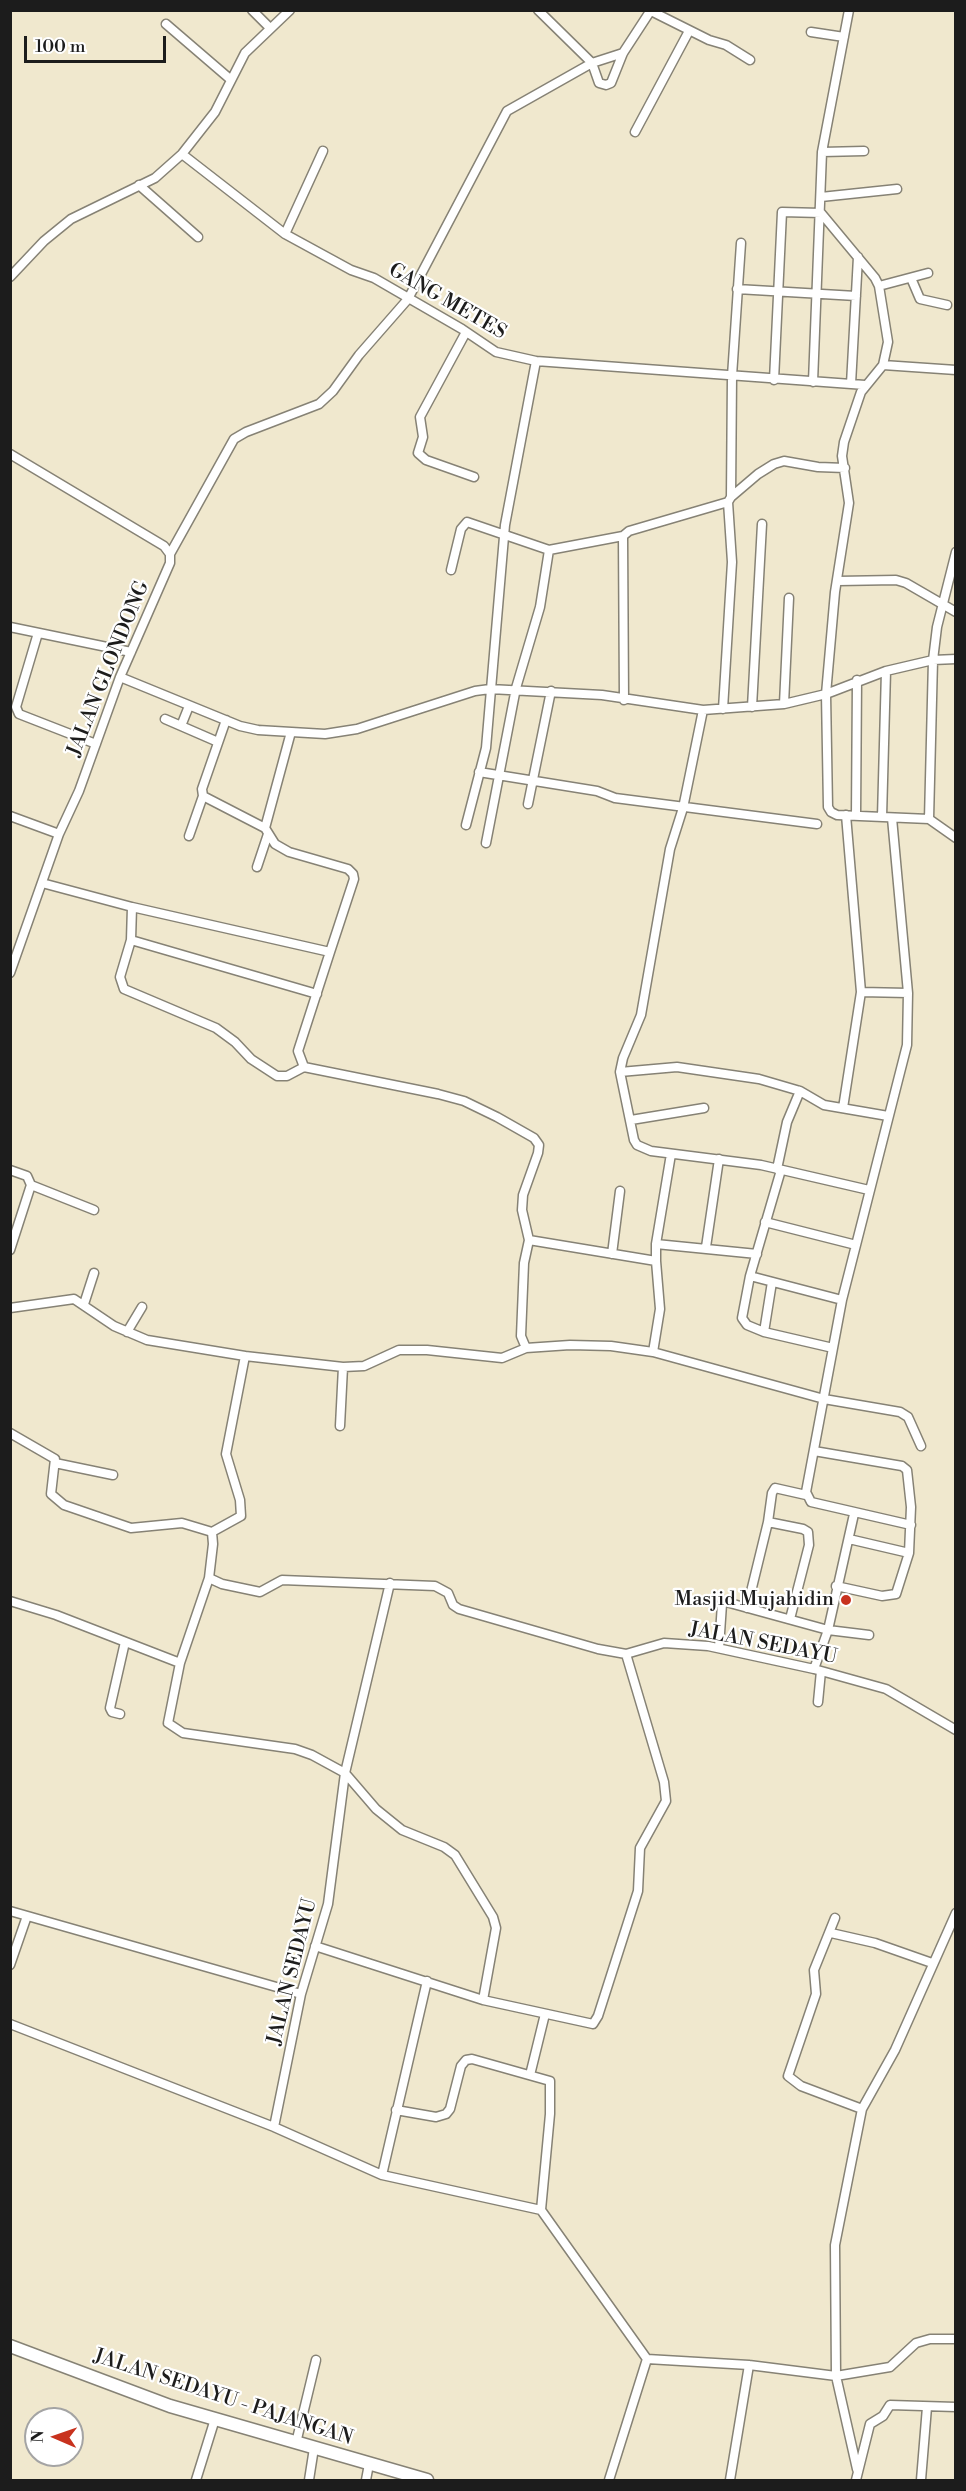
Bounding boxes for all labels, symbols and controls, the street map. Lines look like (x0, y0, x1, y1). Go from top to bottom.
scale bar (27, 24, 170, 62)
text: 100 m (35, 35, 86, 58)
street label: GANG METES (384, 259, 510, 345)
street label: JALAN GLONDONG (63, 578, 155, 760)
place label: Masjid Mujahidin (675, 1588, 834, 1612)
marker: Masjid Mujahidin (839, 1593, 853, 1607)
street label: JALAN SEDAYU (687, 1618, 839, 1670)
street label: JALAN SEDAYU (263, 1896, 323, 2048)
street label: JALAN SEDAYU - PAJANGAN (91, 2345, 355, 2451)
north arrow (24, 2407, 84, 2467)
text: N (28, 2430, 48, 2443)

